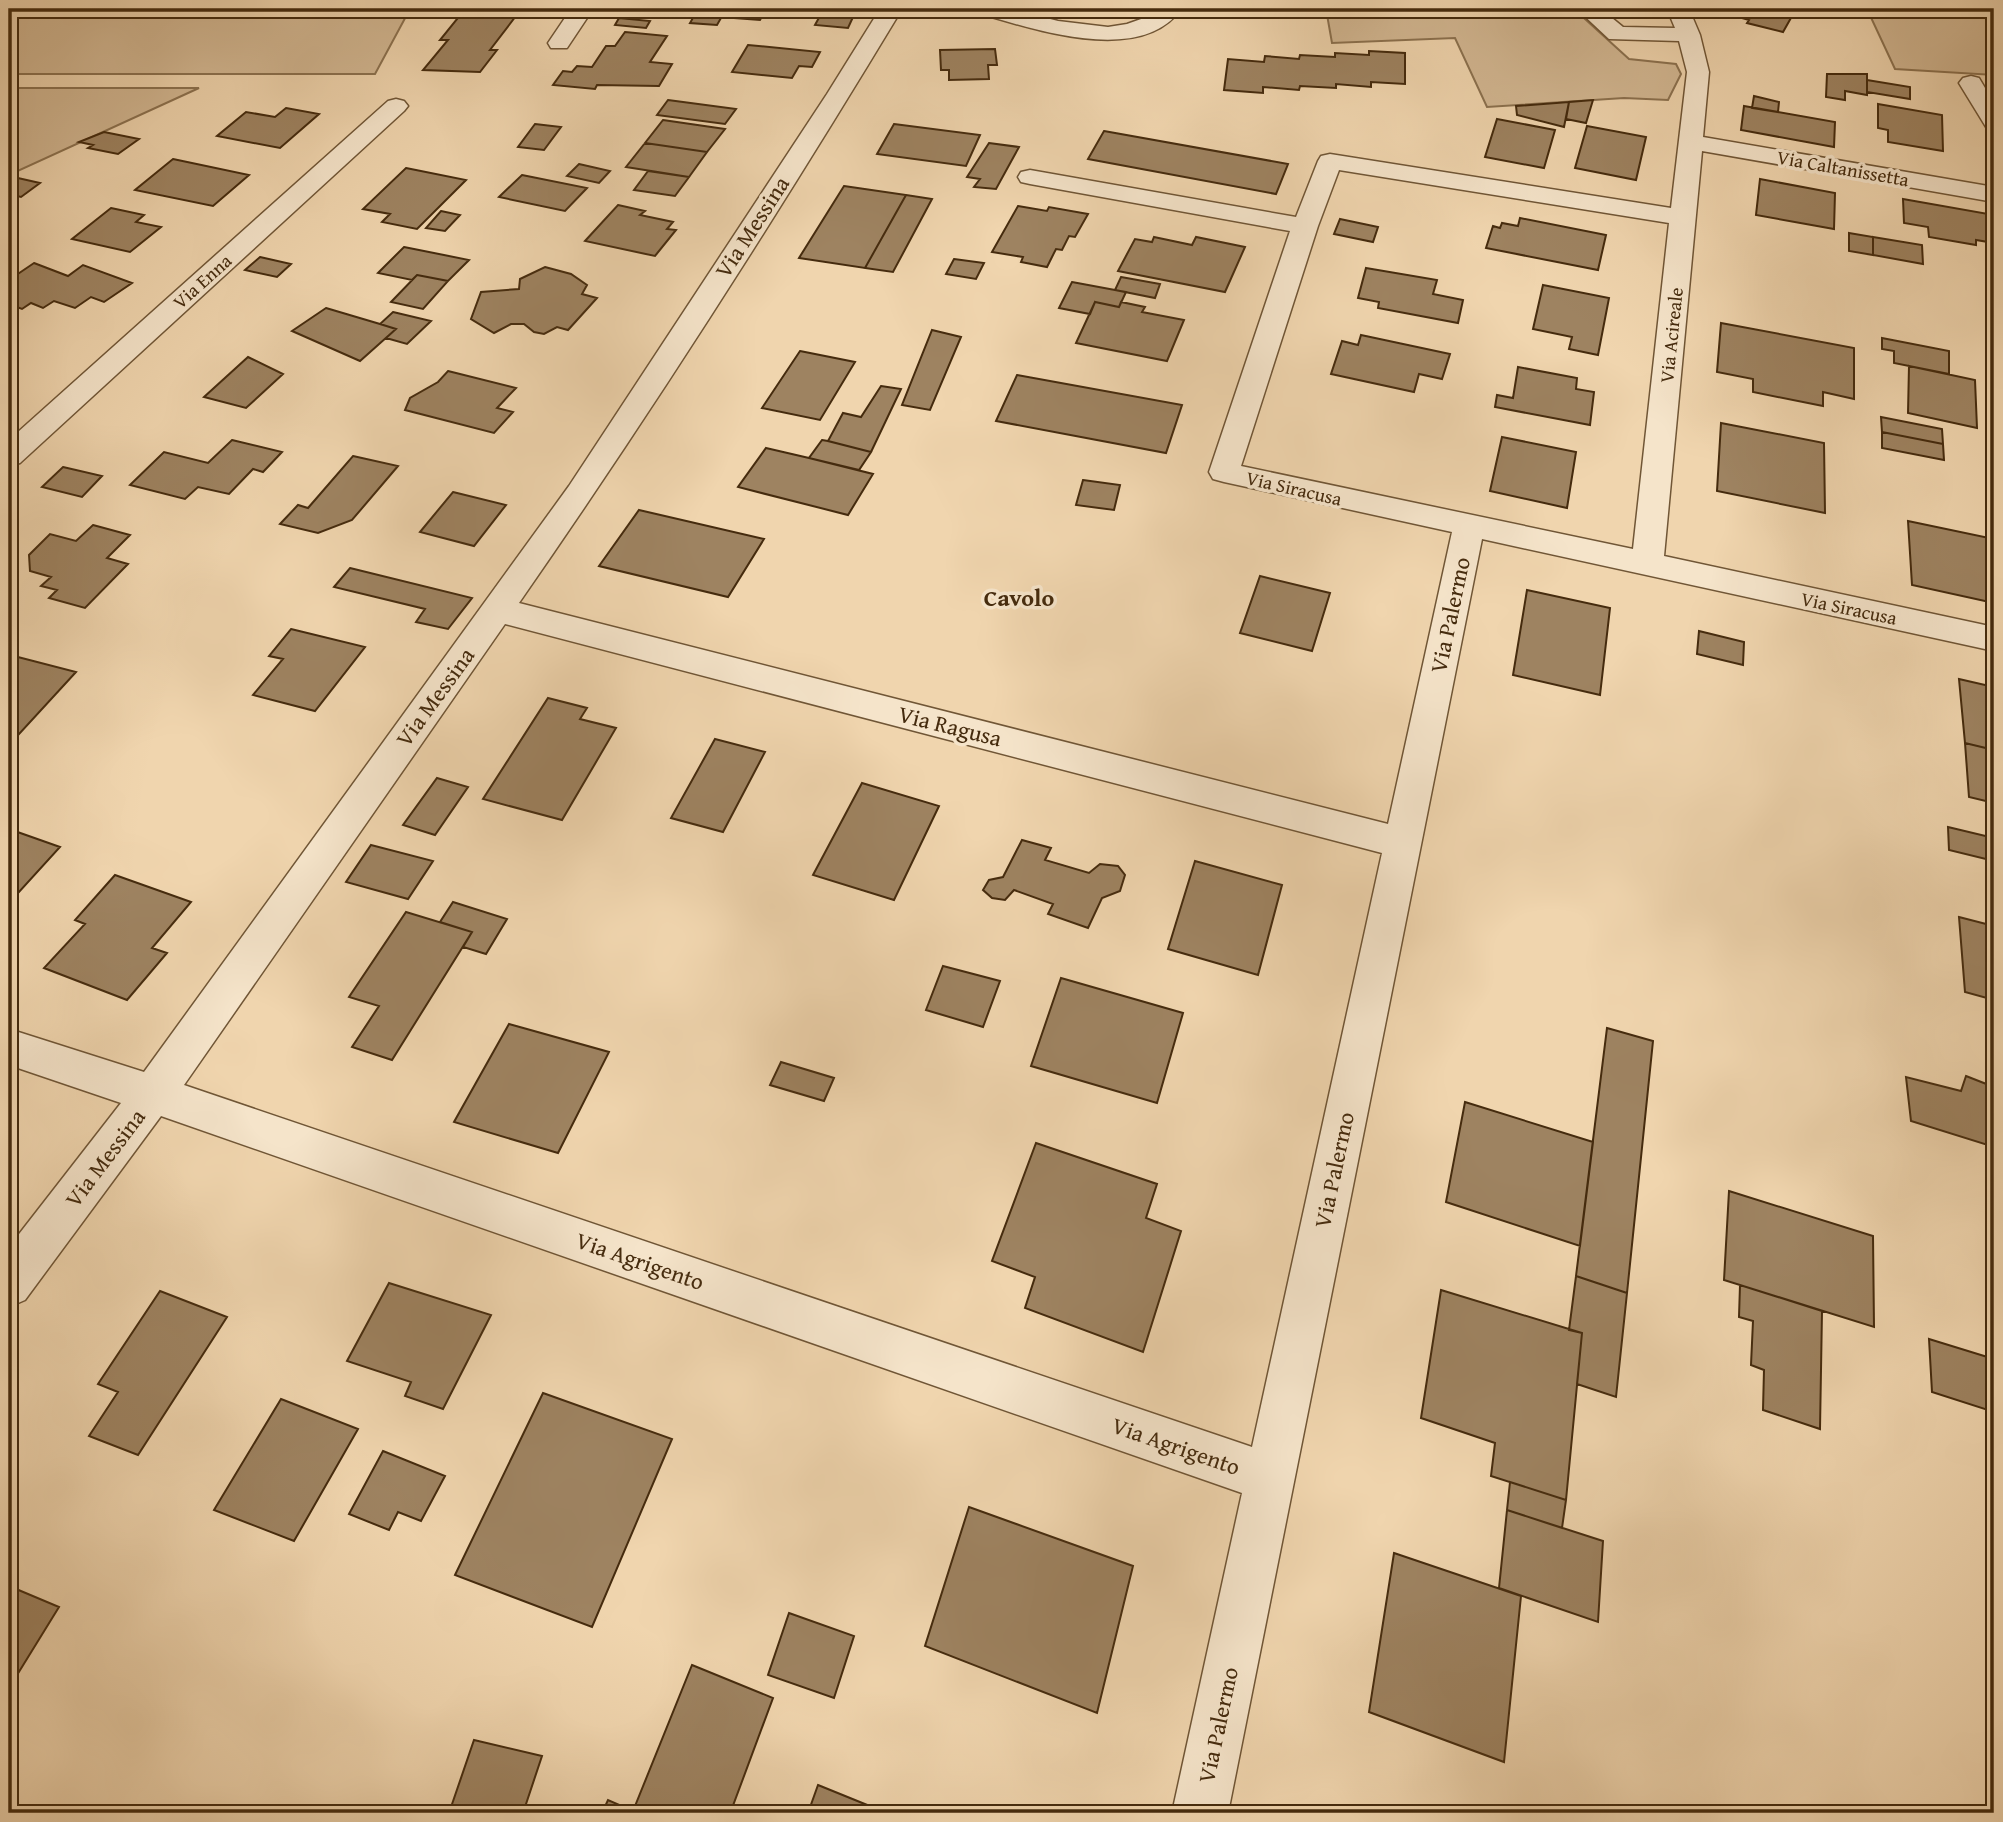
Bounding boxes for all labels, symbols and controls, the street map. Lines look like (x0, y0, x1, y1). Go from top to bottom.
street label: Via Caltanissetta (1775, 143, 1911, 193)
street label: Via Messina (706, 169, 797, 284)
street label: Via Enna (166, 247, 238, 315)
street label: Via Acireale (1652, 286, 1690, 384)
street label: Via Siracusa (1243, 463, 1345, 513)
street label: Via Palermo (1421, 554, 1478, 676)
district label: Cavolo (984, 580, 1054, 615)
street label: Via Siracusa (1798, 584, 1900, 632)
street label: Via Messina (387, 640, 482, 753)
street label: Via Ragusa (895, 697, 1005, 754)
street label: Via Messina (57, 1102, 153, 1214)
street label: Via Palermo (1305, 1109, 1362, 1231)
street label: Via Agrigento (572, 1223, 709, 1298)
street label: Via Agrigento (1108, 1408, 1245, 1483)
street label: Via Palermo (1189, 1664, 1246, 1786)

